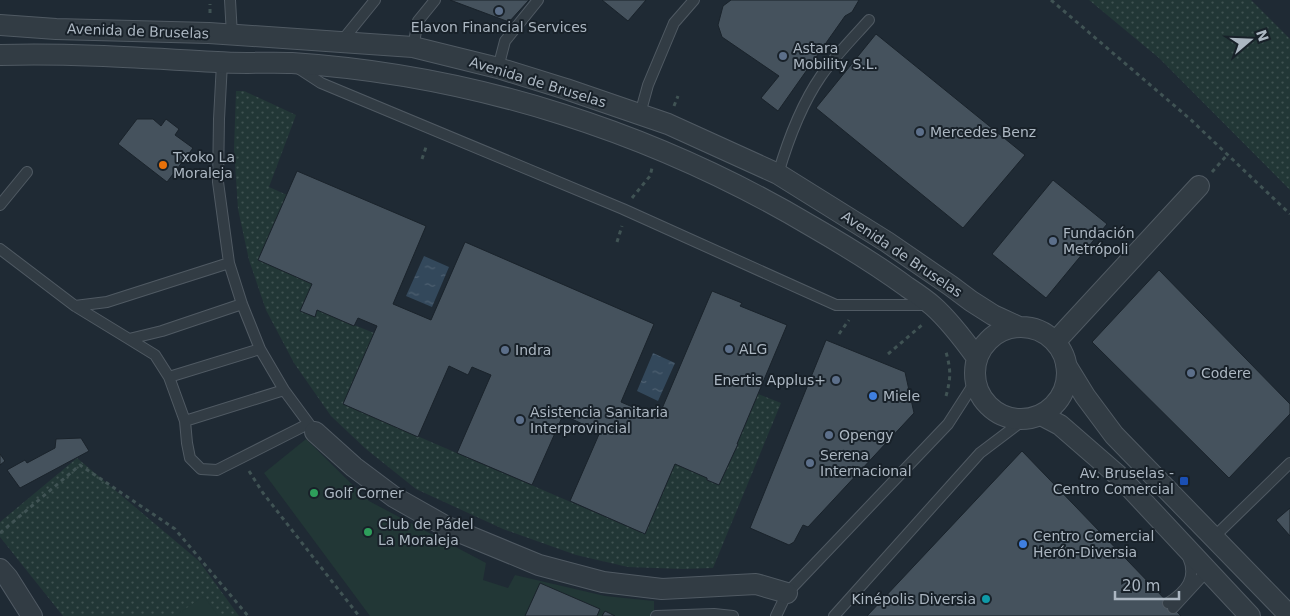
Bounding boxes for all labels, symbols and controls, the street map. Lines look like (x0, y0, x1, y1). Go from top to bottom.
marker: Elavon Financial Services (493, 5, 505, 17)
north arrow (1225, 15, 1275, 65)
place label: Elavon Financial Services (411, 19, 587, 35)
street label: Avenida de Bruselas (67, 21, 209, 41)
text: N (1253, 28, 1272, 44)
place label: Astara Mobility S.L. (793, 40, 878, 72)
marker: Astara Mobility S.L. (777, 50, 789, 62)
street label: Avenida de Bruselas (468, 54, 608, 110)
place label: Mercedes Benz (930, 124, 1036, 140)
marker: Mercedes Benz (914, 126, 926, 138)
place label: Txoko La Moraleja (172, 149, 235, 181)
marker: Txoko La Moraleja (157, 159, 169, 171)
street label: Avenida de Bruselas (839, 208, 965, 300)
place label: Fundación Metrópoli (1063, 225, 1135, 257)
marker: Fundación Metrópoli (1047, 235, 1059, 247)
place label: ALG (739, 341, 767, 357)
place label: Indra (515, 342, 551, 358)
marker: ALG (723, 343, 735, 355)
marker: Indra (499, 344, 511, 356)
place label: Codere (1201, 365, 1251, 381)
marker: Codere (1185, 367, 1197, 379)
place label: Enertis Applus+ (714, 372, 826, 388)
marker: Enertis Applus+ (830, 374, 842, 386)
place label: Miele (883, 388, 920, 404)
marker: Miele (867, 390, 879, 402)
place label: Asistencia Sanitaria Interprovincial (530, 404, 668, 436)
marker: Asistencia Sanitaria Interprovincial (514, 414, 526, 426)
place label: Opengy (839, 427, 894, 443)
marker: Opengy (823, 429, 835, 441)
place label: Serena Internacional (820, 447, 912, 479)
marker: Serena Internacional (804, 457, 816, 469)
place label: Av. Bruselas - Centro Comercial (1053, 465, 1174, 497)
marker: Av. Bruselas - Centro Comercial (1178, 475, 1190, 487)
place label: Golf Corner (324, 485, 404, 501)
marker: Golf Corner (308, 487, 320, 499)
place label: Club de Pádel La Moraleja (378, 516, 474, 548)
marker: Club de Pádel La Moraleja (362, 526, 374, 538)
place label: Centro Comercial Herón-Diversia (1033, 528, 1154, 560)
marker: Centro Comercial Herón-Diversia (1017, 538, 1029, 550)
scale bar (1115, 568, 1179, 600)
text: 20 m (1122, 577, 1160, 595)
place label: Kinépolis Diversia (851, 591, 976, 607)
marker: Kinépolis Diversia (980, 593, 992, 605)

